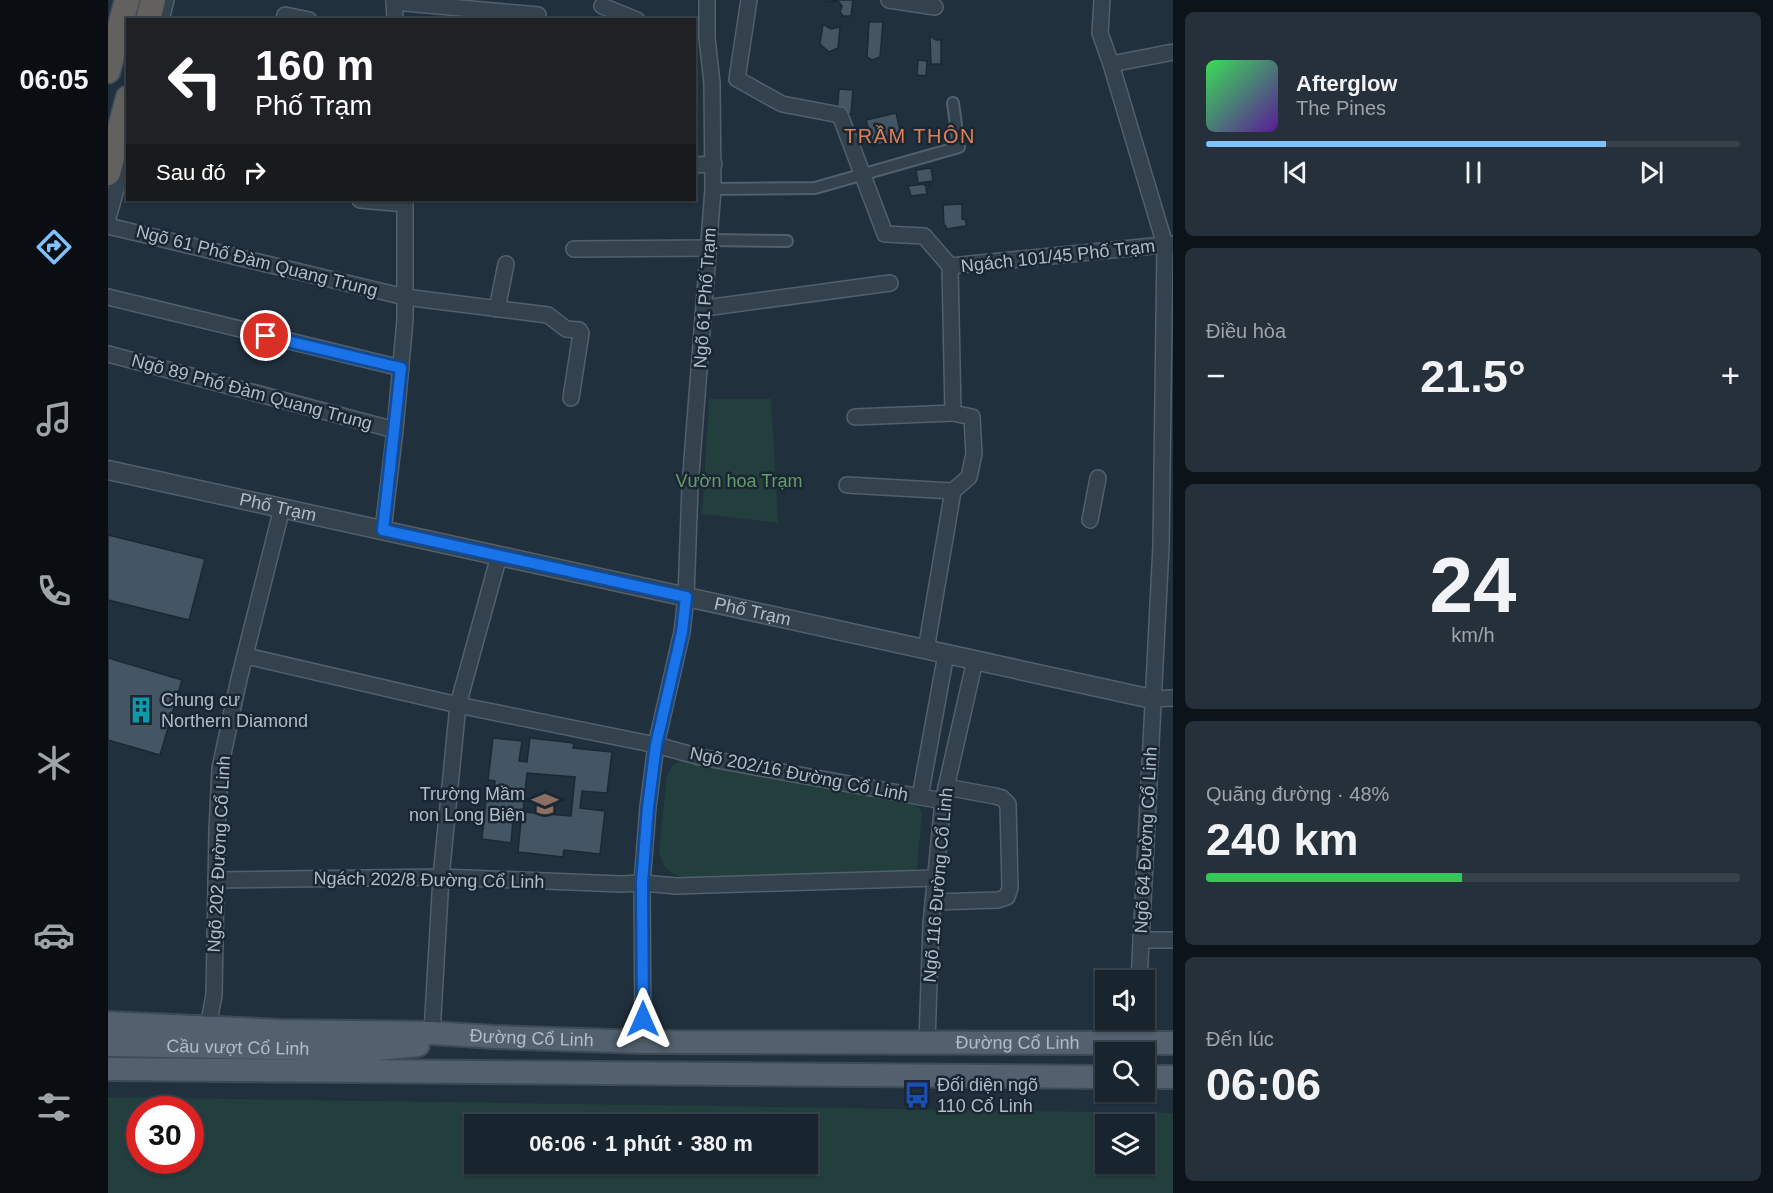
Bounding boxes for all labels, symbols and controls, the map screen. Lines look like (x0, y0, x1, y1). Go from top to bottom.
icon: left (156, 42, 234, 120)
text: 160 m (255, 42, 374, 89)
text: 06:05 (19, 65, 89, 95)
text: Afterglow (1296, 71, 1397, 96)
text: Phố Trạm (255, 91, 372, 121)
text: The Pines (1296, 97, 1386, 119)
district label: TRẦM THÔN (844, 125, 976, 147)
icon: right (238, 156, 271, 189)
icon: previous (1279, 156, 1312, 189)
icon: pause (1457, 156, 1490, 189)
icon: next (1635, 156, 1668, 189)
text: Sau đó (156, 160, 226, 185)
street label: Ngõ 61 Phố Đàm Quang Trung (134, 221, 380, 301)
icon: directions (33, 226, 75, 268)
street label: Ngõ 61 Phố Trạm (690, 227, 720, 369)
street label: Ngách 101/45 Phố Trạm (960, 236, 1156, 276)
pin (240, 310, 291, 361)
icon: arrive (249, 319, 282, 352)
text: Điều hòa (1206, 320, 1286, 342)
street label: Ngõ 89 Phố Đàm Quang Trung (130, 350, 374, 434)
text: 21.5° (1420, 351, 1526, 402)
text: − (1206, 357, 1225, 394)
text: + (1721, 357, 1740, 394)
icon: music (33, 398, 75, 440)
park label: Vườn hoa Trạm (676, 471, 802, 491)
street label: Phố Trạm (238, 489, 318, 525)
text: 24 (1430, 541, 1516, 629)
icon: phone (33, 570, 75, 612)
street label: Phố Trạm (712, 593, 793, 630)
text: km/h (1451, 624, 1495, 646)
place label: Chung cư Northern Diamond (161, 690, 308, 731)
building icon: Chung cư Northern Diamond (126, 695, 156, 725)
icon: climate (33, 742, 75, 784)
street label: Ngõ 202/16 Đường Cổ Linh (688, 743, 910, 805)
street label: Ngõ 64 Đường Cổ Linh (1131, 746, 1161, 934)
street label: Ngõ 202 Đường Cổ Linh (204, 755, 234, 953)
text: Quãng đường · 48% (1206, 783, 1389, 805)
place label: Trường Mầm non Long Biên (409, 784, 525, 825)
street label: Ngõ 116 Đường Cổ Linh (920, 787, 956, 983)
school or university icon: Trường Mầm non Long Biên (530, 789, 560, 819)
text: 240 km (1206, 814, 1359, 865)
street label: Ngách 202/8 Đường Cổ Linh (313, 868, 545, 892)
icon: car (33, 914, 75, 956)
map controls (1095, 970, 1155, 1174)
button: sound (1095, 970, 1155, 1030)
position arrow (611, 987, 675, 1051)
street label: Đường Cổ Linh (469, 1025, 594, 1050)
text: Đến lúc (1206, 1028, 1274, 1050)
street label: Đường Cổ Linh (956, 1033, 1080, 1053)
street label: Cầu vượt Cổ Linh (166, 1036, 310, 1059)
button: search (1095, 1042, 1155, 1102)
text: 06:06 (1206, 1059, 1321, 1110)
place label: Đối diện ngõ 110 Cổ Linh (937, 1075, 1038, 1116)
bus stop icon: Đối diện ngõ 110 Cổ Linh (902, 1080, 932, 1110)
icon: filters (33, 1086, 75, 1128)
speed limit sign: 30 (126, 1096, 204, 1174)
button: layers (1095, 1114, 1155, 1174)
text: 06:06 · 1 phút · 380 m (529, 1131, 753, 1156)

